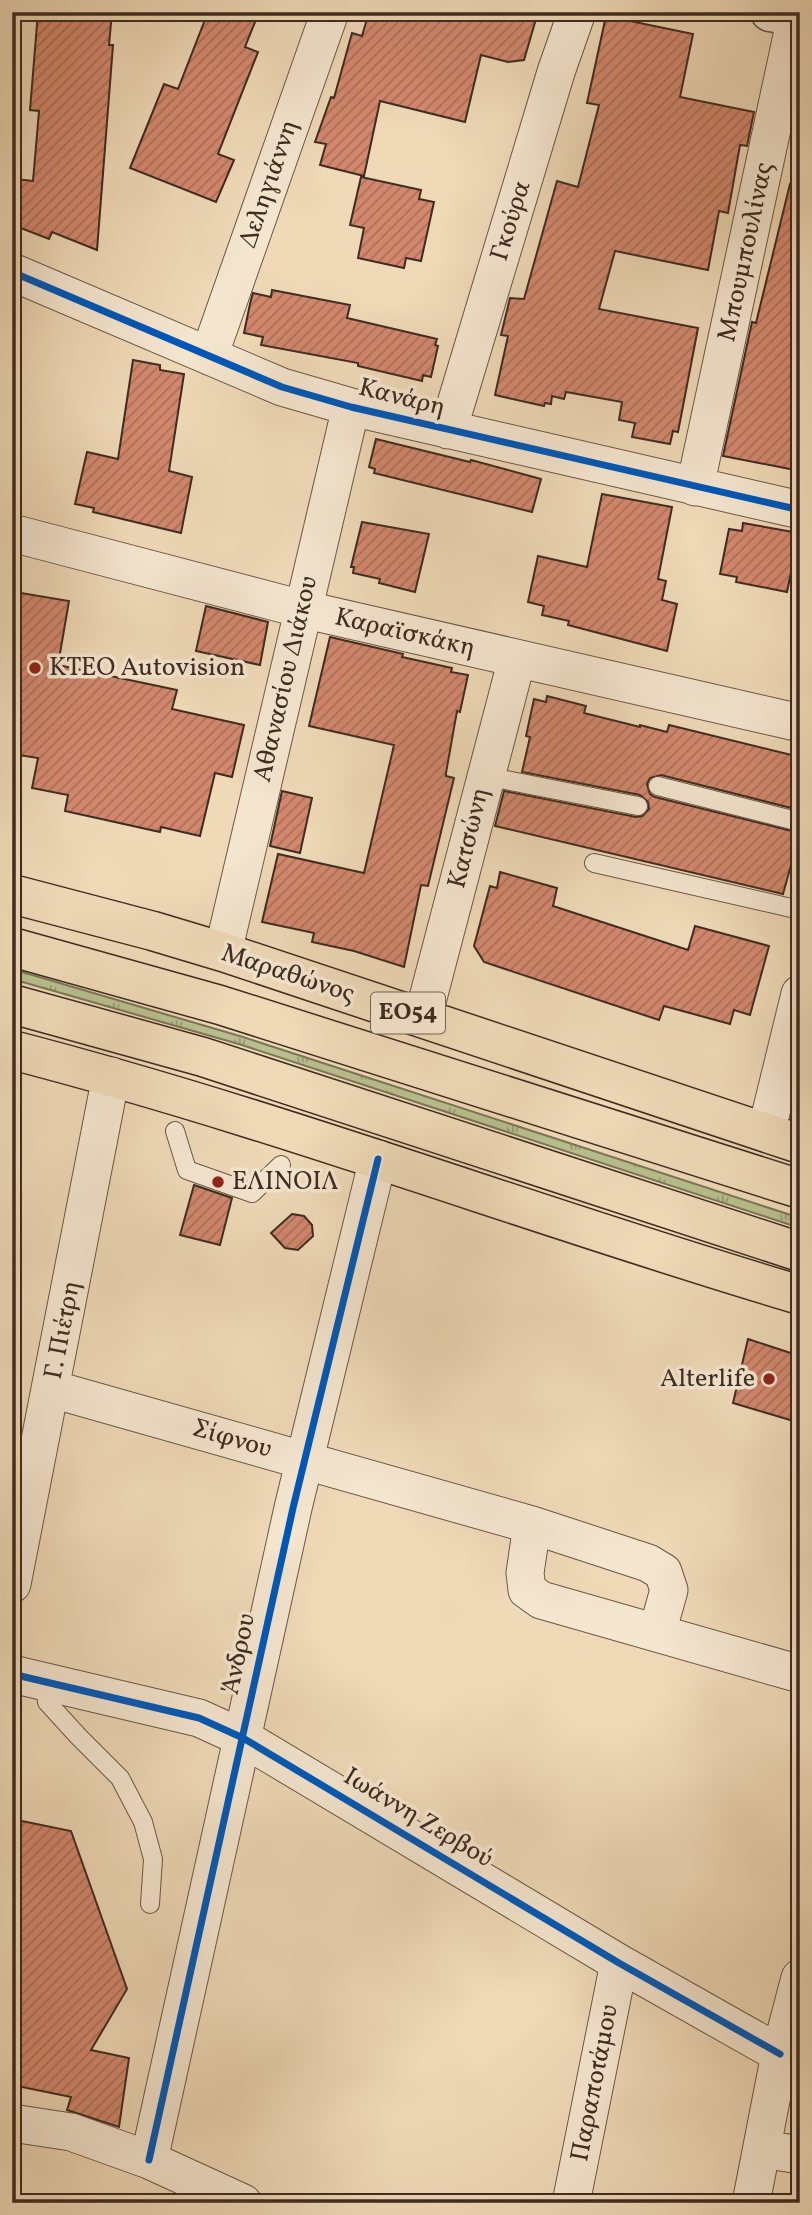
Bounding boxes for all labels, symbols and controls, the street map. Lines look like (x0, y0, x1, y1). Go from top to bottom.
street label: Δεληγιάννη (230, 115, 308, 253)
street label: Μπουμπουλίνας (709, 159, 783, 345)
street label: Γκούρα (482, 176, 540, 266)
street label: Κανάρη (355, 370, 449, 426)
street label: Αθανασίου Διάκου (245, 572, 327, 786)
street label: Καραϊσκάκη (331, 599, 479, 667)
place label: ΚΤΕΟ Autovision (49, 650, 245, 686)
marker: ΚΤΕΟ Autovision (27, 660, 43, 676)
street label: Κατσώνη (439, 784, 499, 892)
street label: Μαραθώνος (217, 935, 359, 1013)
road number: ΕΟ54 (371, 993, 445, 1034)
place label: ΕΛΙΝΟΙΛ (232, 1164, 339, 1200)
marker: ΕΛΙΝΟΙΛ (210, 1174, 226, 1190)
street label: Γ. Πιέτρη (36, 1278, 90, 1382)
place label: Alterlife (660, 1361, 755, 1397)
marker: Alterlife (761, 1371, 777, 1387)
street label: Σίφνου (188, 1411, 276, 1467)
street label: Άνδρου (213, 1610, 265, 1698)
street label: Ιωάννη Ζερβού (336, 1759, 500, 1877)
street label: Παραποτάμου (562, 2001, 628, 2165)

